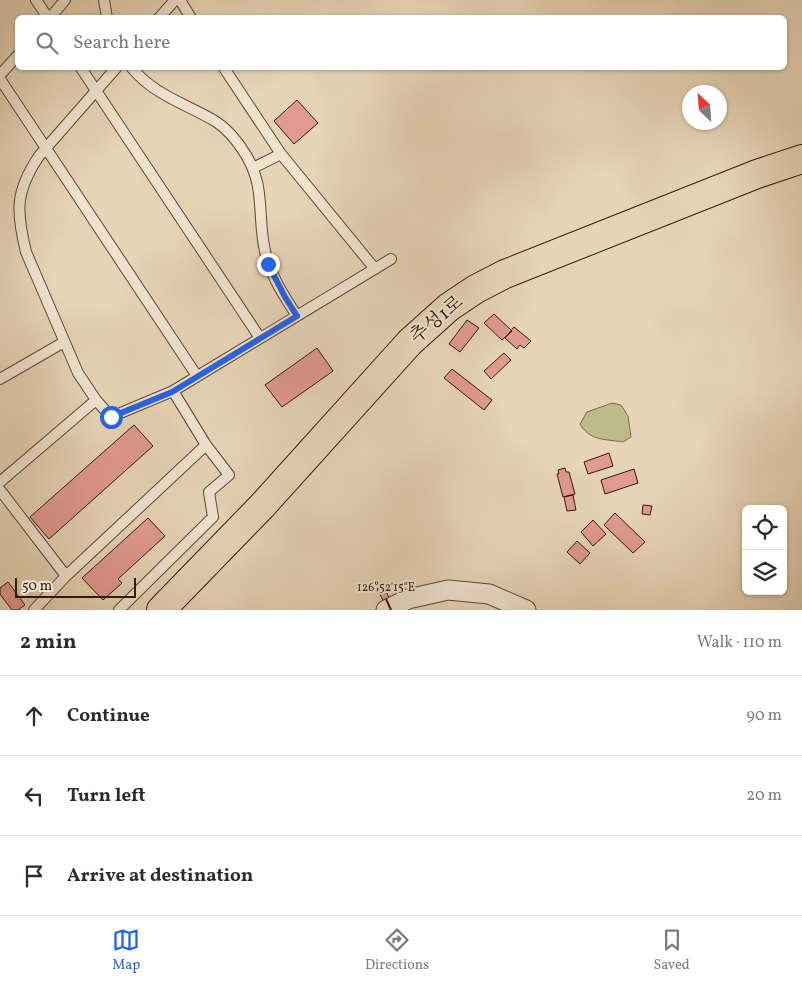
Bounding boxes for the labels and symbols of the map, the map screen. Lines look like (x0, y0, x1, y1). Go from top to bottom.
north arrow (682, 85, 727, 130)
route end (257, 253, 280, 276)
street label: 추성1로 (405, 290, 469, 350)
route start (100, 406, 123, 429)
scale bar (15, 575, 136, 598)
text: 126°52'15"E (357, 580, 415, 596)

